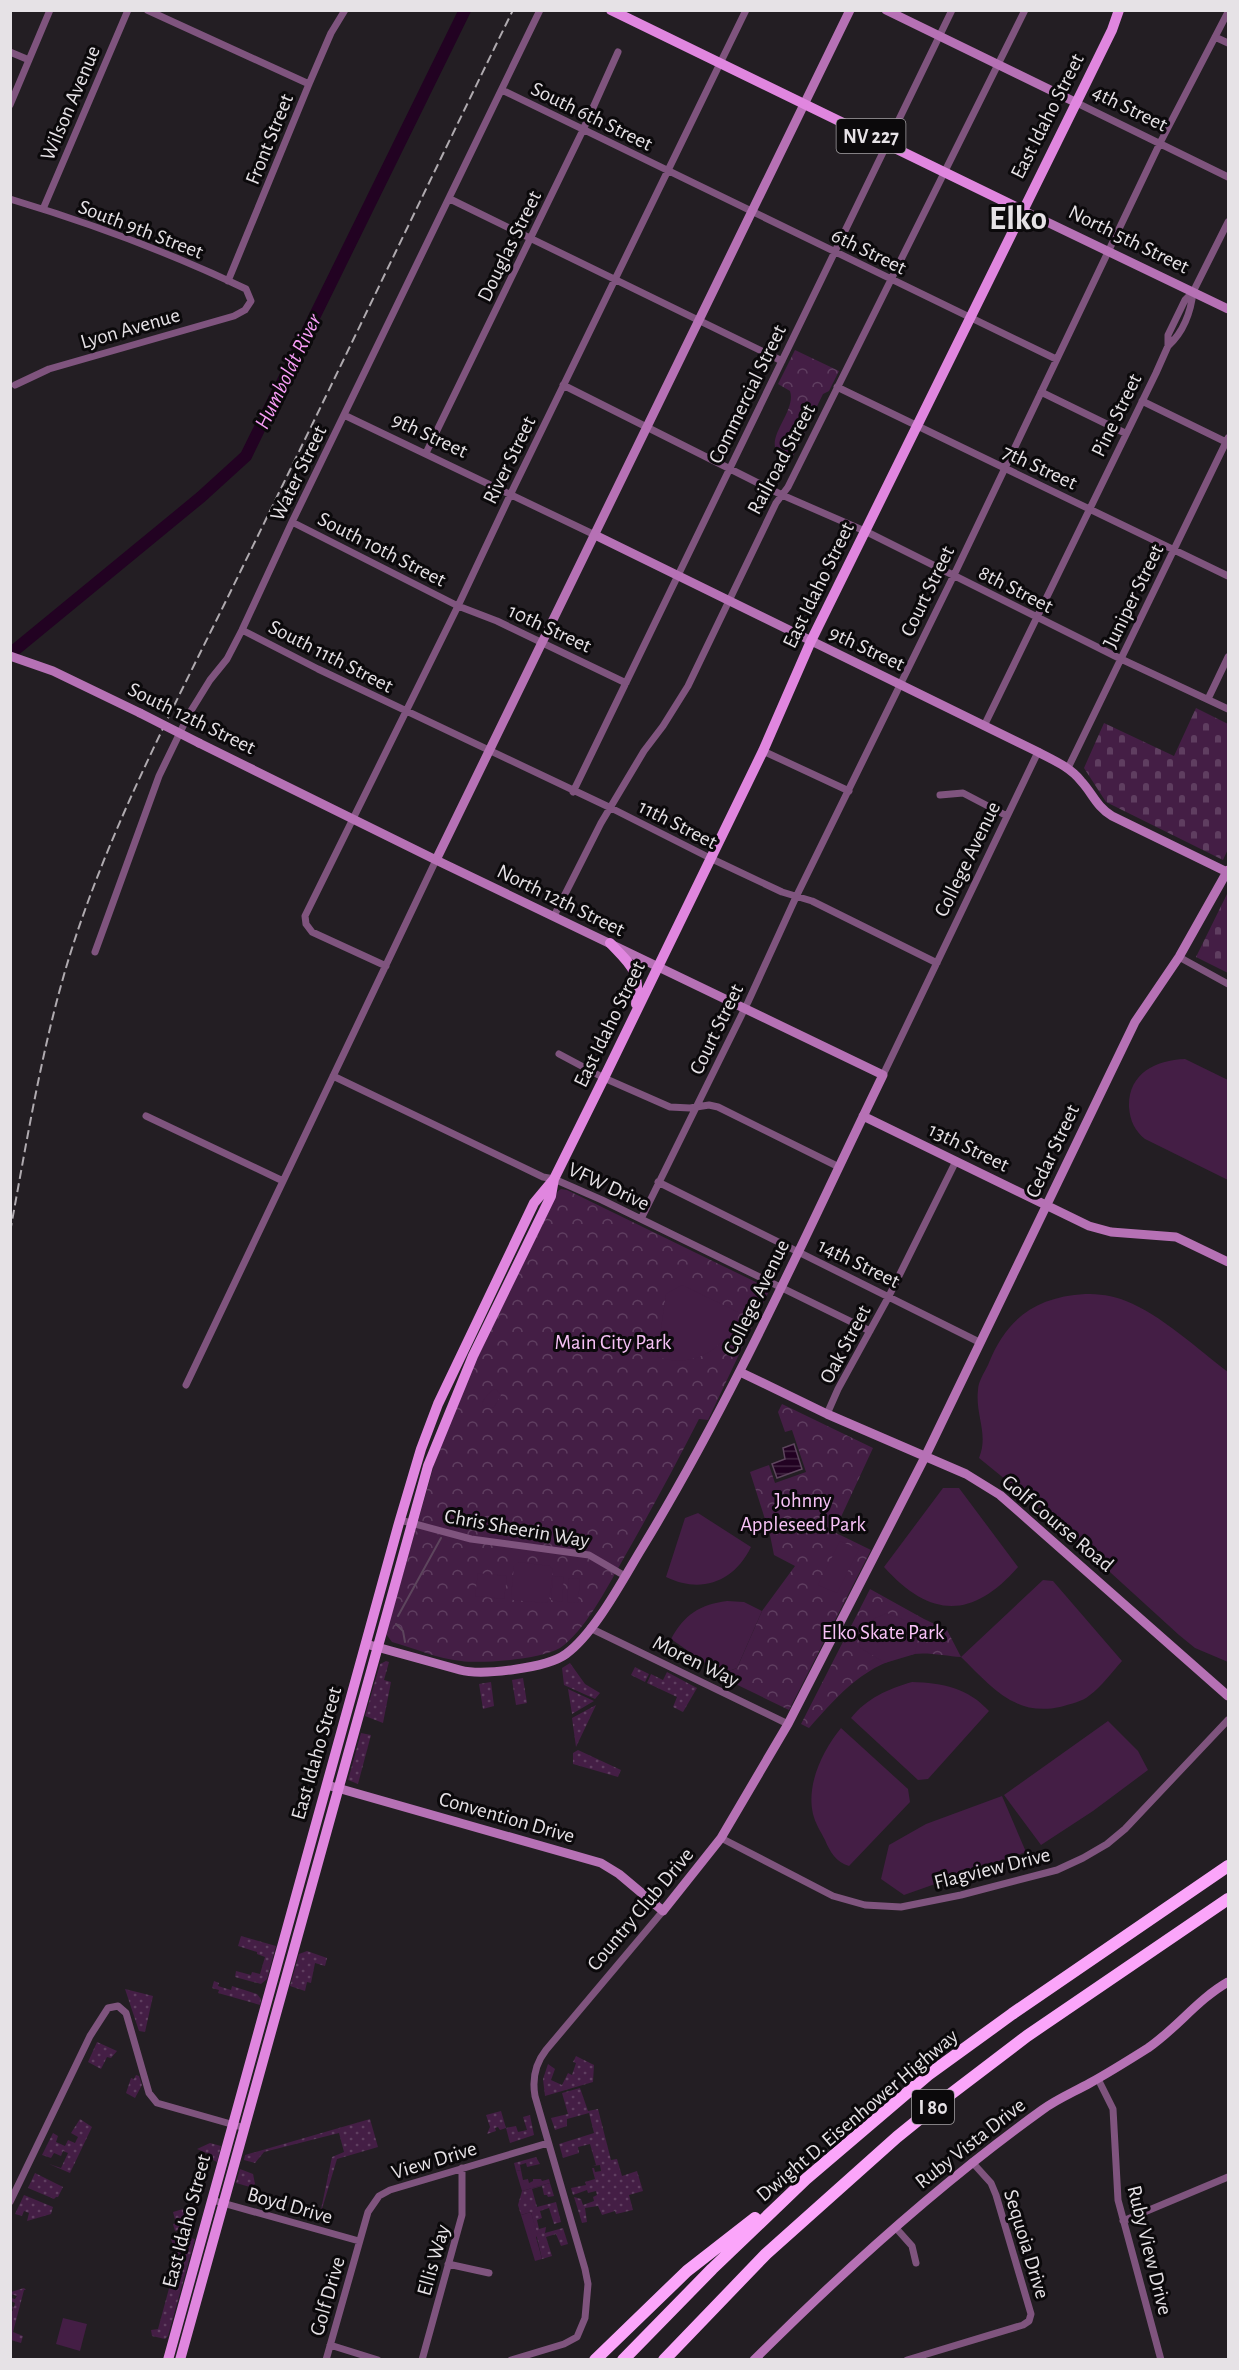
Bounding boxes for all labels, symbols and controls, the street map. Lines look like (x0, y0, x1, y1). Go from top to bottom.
street label: Wilson Avenue (37, 43, 104, 164)
street label: East Idaho Street (1007, 50, 1088, 182)
street label: South 6th Street (528, 78, 656, 155)
street label: 4th Street (1089, 81, 1171, 136)
street label: Front Street (242, 91, 297, 187)
road number: NV 227 (836, 119, 906, 153)
street label: Douglas Street (474, 187, 545, 305)
street label: South 9th Street (75, 196, 206, 263)
street label: North 5th Street (1065, 201, 1193, 278)
district label: Elko (989, 203, 1047, 236)
street label: 6th Street (828, 224, 910, 279)
street label: Lyon Avenue (78, 304, 182, 353)
water label: Humboldt River (251, 310, 326, 433)
street label: Commercial Street (705, 321, 790, 467)
street label: Pine Street (1087, 370, 1146, 460)
street label: Railroad Street (744, 400, 819, 518)
street label: 9th Street (389, 409, 471, 462)
street label: River Street (479, 413, 540, 507)
street label: Water Street (266, 422, 331, 524)
street label: 7th Street (999, 441, 1080, 494)
street label: South 10th Street (314, 508, 449, 591)
street label: East Idaho Street (779, 519, 858, 652)
street label: Juniper Street (1099, 541, 1168, 652)
street label: Court Street (897, 542, 958, 640)
street label: 8th Street (975, 562, 1057, 617)
street label: 10th Street (505, 600, 595, 657)
street label: South 11th Street (265, 616, 397, 697)
street label: 9th Street (826, 622, 908, 675)
street label: South 12th Street (125, 679, 259, 758)
street label: 11th Street (635, 796, 721, 853)
street label: College Avenue (931, 798, 1004, 920)
street label: North 12th Street (494, 861, 628, 941)
street label: East Idaho Street (570, 958, 649, 1091)
street label: Court Street (686, 980, 747, 1078)
street label: Cedar Street (1022, 1101, 1083, 1201)
street label: 13th Street (925, 1119, 1012, 1176)
street label: VFW Drive (565, 1159, 653, 1214)
street label: 14th Street (815, 1235, 903, 1292)
street label: College Avenue (720, 1236, 793, 1358)
street label: Oak Street (816, 1301, 875, 1387)
park label: Main City Park (555, 1332, 672, 1353)
street label: Golf Course Road (998, 1471, 1117, 1576)
park label: Johnny Appleseed Park (740, 1490, 866, 1535)
street label: Chris Sheerin Way (443, 1505, 591, 1552)
park label: Elko Skate Park (822, 1622, 945, 1643)
street label: Moren Way (649, 1632, 742, 1691)
street label: East Idaho Street (287, 1684, 346, 1822)
street label: Convention Drive (437, 1788, 577, 1847)
street label: Country Club Drive (583, 1844, 698, 1975)
street label: Flagview Drive (932, 1844, 1052, 1893)
street label: Dwight D. Eisenhower Highway (753, 2025, 962, 2206)
road number: I 80 (912, 2090, 954, 2124)
street label: Ruby Vista Drive (911, 2094, 1029, 2193)
street label: View Drive (389, 2138, 479, 2183)
street label: East Idaho Street (159, 2152, 214, 2290)
street label: Boyd Drive (245, 2183, 335, 2228)
street label: Ruby View Drive (1123, 2183, 1176, 2317)
street label: Sequoia Drive (1000, 2187, 1053, 2301)
street label: Ellis Way (413, 2222, 454, 2298)
street label: Golf Drive (306, 2254, 349, 2338)

